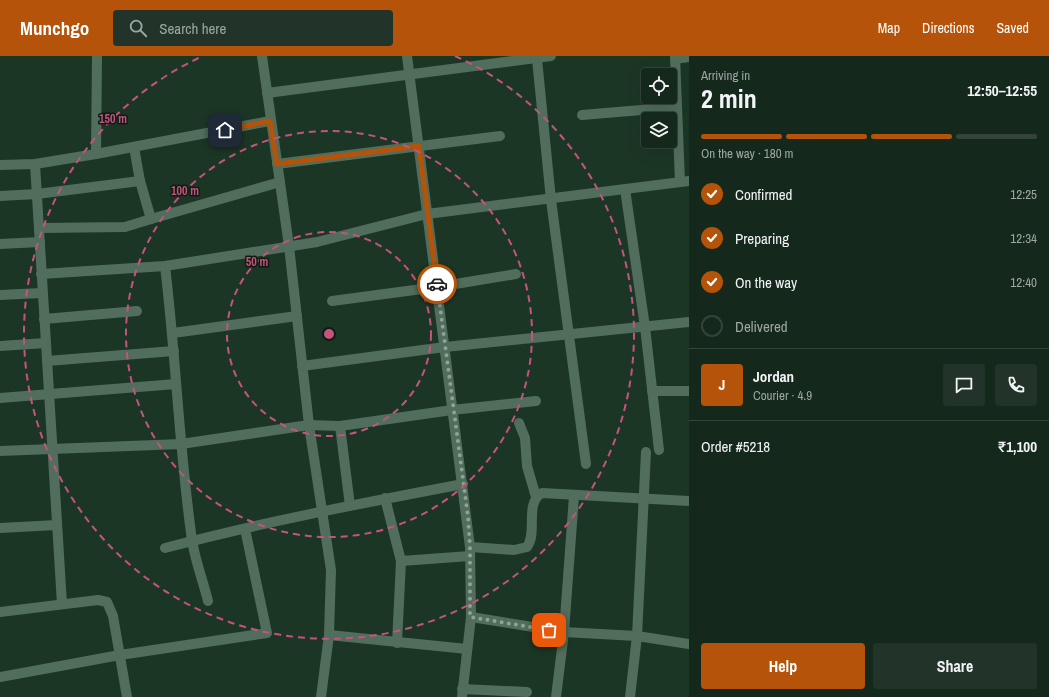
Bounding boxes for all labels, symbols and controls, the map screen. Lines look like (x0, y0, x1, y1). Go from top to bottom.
search box (113, 10, 393, 46)
text: Munchgo (20, 15, 89, 41)
icon: search (127, 17, 149, 39)
text: Search here (159, 18, 226, 39)
text: Map (878, 19, 900, 37)
text: Directions (922, 19, 974, 37)
text: Saved (996, 19, 1029, 37)
text: Arriving in (701, 67, 750, 84)
map controls (641, 68, 677, 148)
button: locate (641, 68, 677, 104)
text: 12:50–12:55 (967, 80, 1037, 101)
text: 2 min (701, 81, 757, 116)
text: 150 m (99, 111, 127, 127)
button: layers (641, 112, 677, 148)
pin (208, 113, 242, 147)
icon: home (214, 119, 236, 141)
text: On the way · 180 m (701, 145, 793, 162)
text: 100 m (171, 183, 199, 199)
icon: check (701, 183, 723, 205)
text: Confirmed (735, 184, 792, 205)
text: 12:25 (1010, 186, 1037, 203)
icon: check (701, 227, 723, 249)
text: Preparing (735, 228, 789, 249)
text: 12:34 (1010, 230, 1037, 247)
text: 50 m (246, 254, 268, 270)
courier (417, 264, 457, 304)
icon: check (701, 271, 723, 293)
text: On the way (735, 272, 797, 293)
icon: car (426, 273, 448, 295)
text: 12:40 (1010, 274, 1037, 291)
text: Delivered (735, 316, 788, 337)
centre of rings (322, 327, 336, 341)
button: chat (943, 364, 985, 406)
button: phone (995, 364, 1037, 406)
text: Jordan (753, 366, 794, 387)
text: J (719, 374, 725, 395)
text: Courier · 4.9 (753, 387, 812, 404)
text: Order #5218 (701, 436, 770, 457)
text: ₹1,100 (998, 436, 1037, 457)
pin (532, 613, 566, 647)
icon: bag (538, 619, 560, 641)
button: Help (701, 643, 865, 689)
button: Share (873, 643, 1037, 689)

